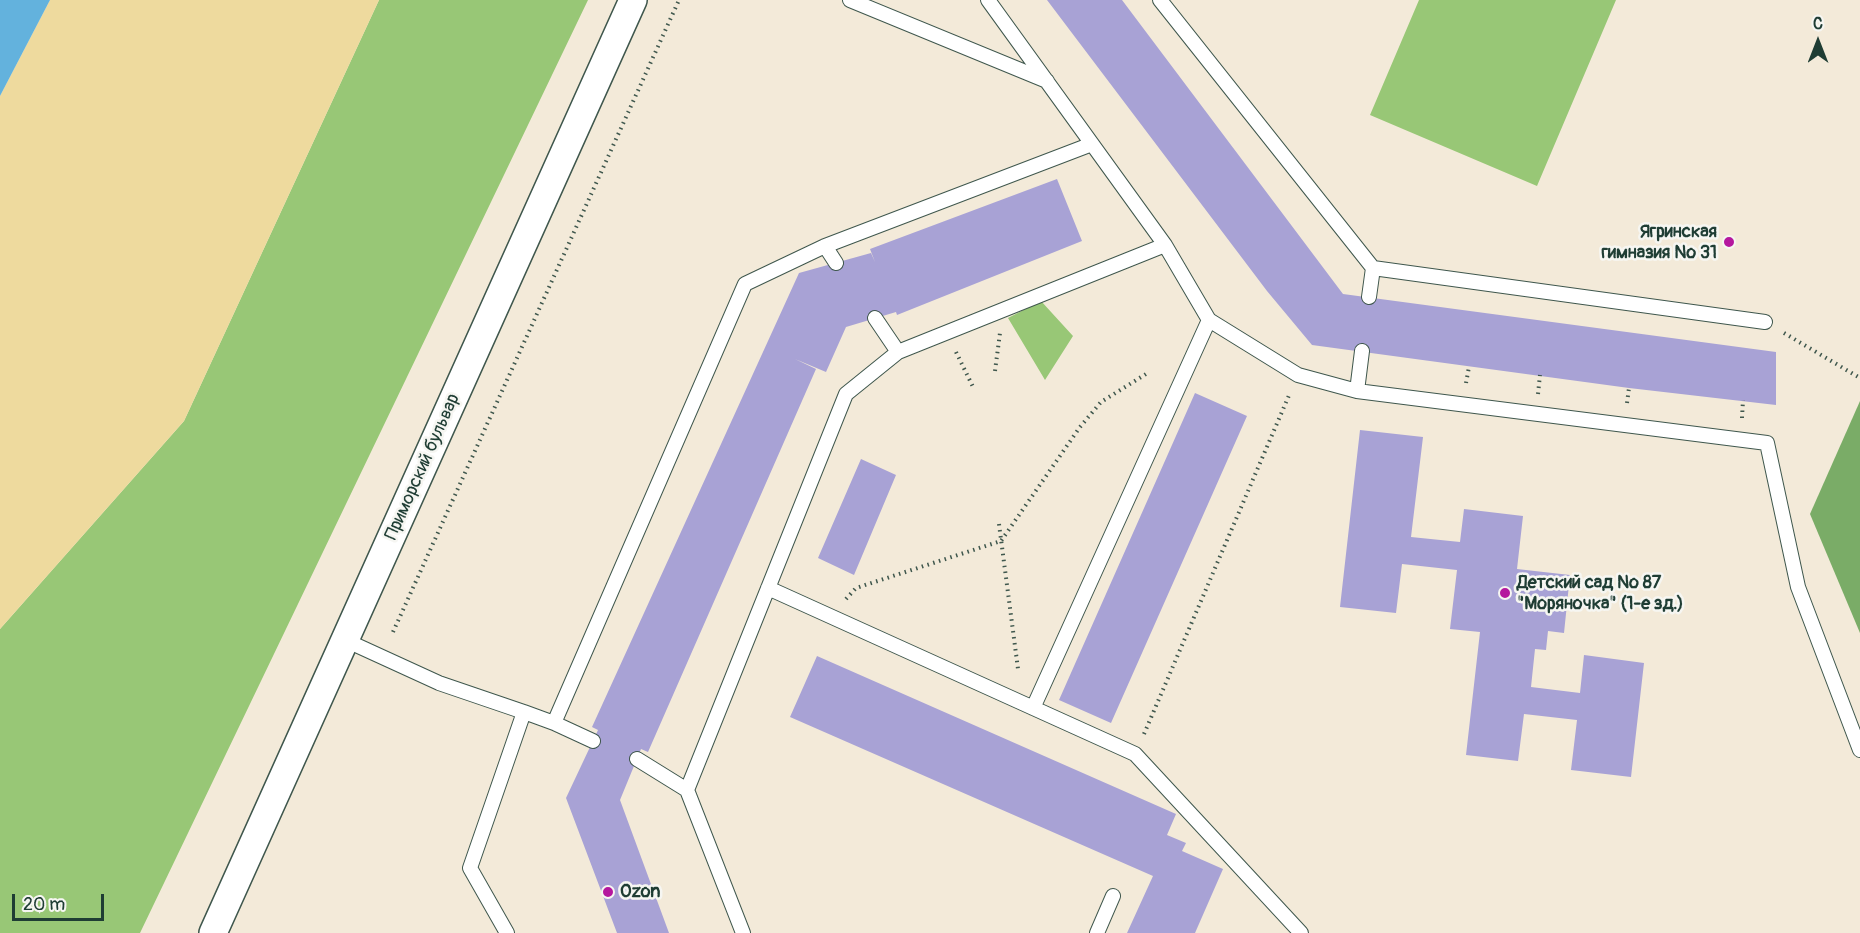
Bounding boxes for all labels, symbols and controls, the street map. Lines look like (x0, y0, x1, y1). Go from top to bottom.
north arrow (1788, 12, 1848, 72)
text: С (1813, 14, 1823, 34)
place label: Ягринская гимназия № 31 (1602, 221, 1717, 264)
marker: Ягринская гимназия № 31 (1722, 235, 1736, 249)
street label: Приморский бульвар (381, 391, 465, 543)
place label: Детский сад № 87 "Моряночка" (1-е зд.) (1517, 572, 1683, 614)
marker: Детский сад № 87 "Моряночка" (1-е зд.) (1498, 586, 1512, 600)
place label: Ozon (620, 881, 660, 903)
scale bar (15, 882, 106, 920)
marker: Ozon (601, 885, 615, 899)
text: 20 m (23, 893, 65, 916)

